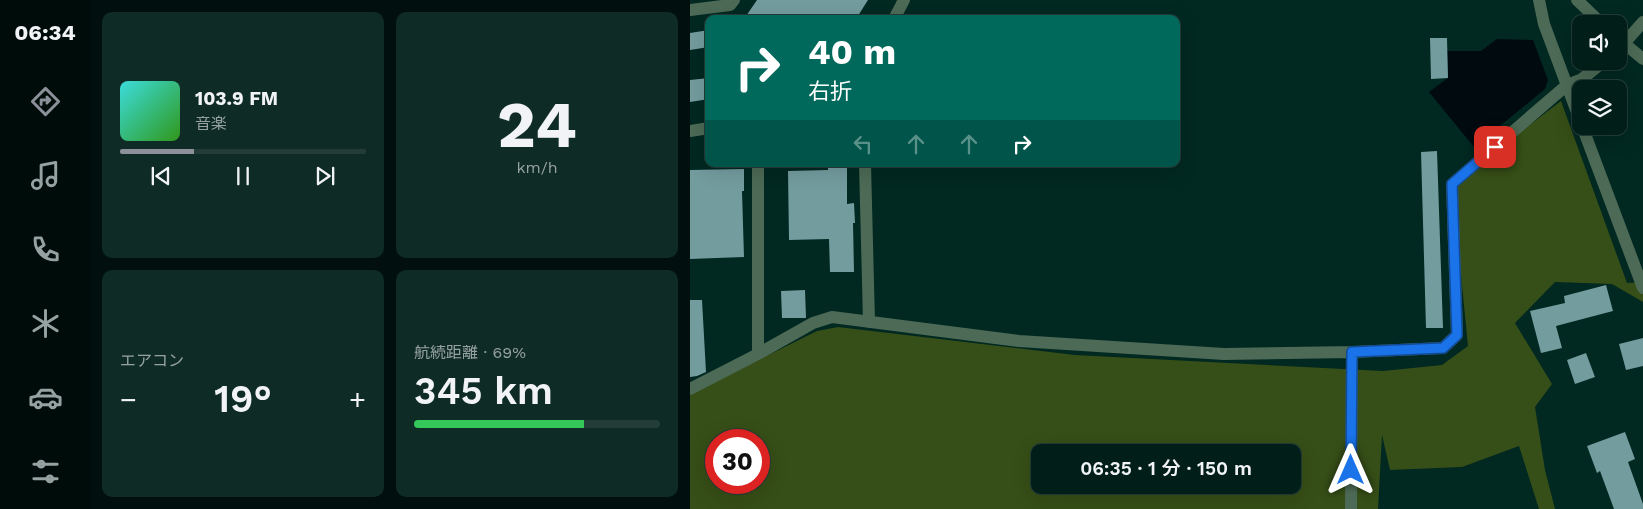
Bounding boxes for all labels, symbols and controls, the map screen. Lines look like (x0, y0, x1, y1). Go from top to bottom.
map controls (1572, 15, 1627, 135)
button: sound (1572, 15, 1627, 70)
text: 06:34 (14, 20, 76, 45)
text: 40 m (808, 31, 896, 73)
icon: right (725, 35, 790, 100)
text: 右折 (808, 79, 852, 104)
button: layers (1572, 80, 1627, 135)
icon: directions (28, 84, 63, 119)
text: 103.9 FM (195, 87, 278, 110)
text: 24 (497, 87, 577, 163)
text: 音楽 (195, 114, 227, 133)
pin (1474, 126, 1516, 168)
icon: left (849, 130, 877, 158)
icon: ahead (902, 130, 930, 158)
icon: ahead (955, 130, 983, 158)
icon: right (1008, 130, 1036, 158)
icon: arrive (1481, 133, 1509, 161)
icon: music (28, 158, 63, 193)
text: km/h (516, 158, 558, 177)
icon: previous (147, 162, 175, 190)
icon: pause (229, 162, 257, 190)
icon: next (311, 162, 339, 190)
icon: phone (28, 232, 63, 267)
icon: climate (28, 306, 63, 341)
text: 航続距離 · 69% (414, 343, 526, 362)
text: エアコン (120, 351, 184, 370)
text: 345 km (414, 369, 553, 413)
text: 19° (214, 377, 272, 421)
icon: car (28, 380, 63, 415)
text: − (120, 383, 137, 416)
text: + (349, 383, 366, 416)
speed limit sign: 30 (705, 429, 770, 494)
position arrow (1324, 443, 1376, 495)
icon: filters (28, 454, 63, 489)
text: 06:35 · 1 分 · 150 m (1080, 457, 1252, 480)

